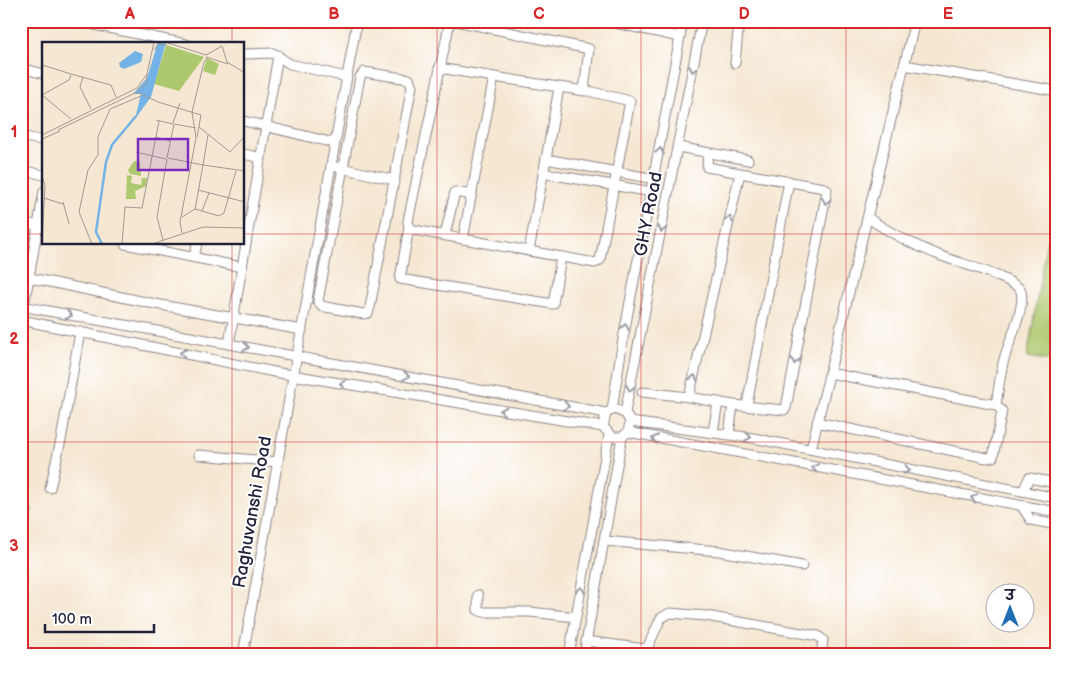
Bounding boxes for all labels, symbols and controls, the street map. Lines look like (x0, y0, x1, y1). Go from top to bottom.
text: A (124, 5, 135, 24)
text: B (328, 5, 340, 24)
text: C (533, 5, 545, 24)
text: D (738, 5, 750, 24)
text: E (943, 5, 953, 24)
inset map (42, 42, 245, 245)
one-way arrow (688, 65, 699, 74)
text: 1 (11, 123, 17, 142)
one-way arrow (655, 146, 665, 155)
street label: GHY Road (630, 170, 667, 258)
one-way arrow (821, 197, 832, 206)
one-way arrow (723, 215, 734, 223)
one-way arrow (657, 224, 668, 233)
one-way arrow (65, 309, 73, 320)
one-way arrow (619, 323, 630, 332)
text: 2 (9, 330, 19, 349)
one-way arrow (242, 342, 251, 352)
one-way arrow (179, 349, 188, 359)
one-way arrow (791, 357, 801, 365)
one-way arrow (402, 371, 410, 381)
one-way arrow (688, 373, 699, 382)
one-way arrow (339, 379, 347, 389)
one-way arrow (625, 383, 636, 392)
one-way arrow (561, 400, 570, 410)
one-way arrow (499, 406, 508, 416)
one-way arrow (744, 432, 752, 442)
one-way arrow (650, 434, 659, 444)
street label: Raghuvanshi Road (229, 435, 276, 590)
one-way arrow (810, 464, 819, 474)
one-way arrow (903, 464, 912, 475)
one-way arrow (970, 493, 979, 503)
text: 3 (9, 537, 19, 556)
north arrow (986, 584, 1036, 634)
one-way arrow (576, 585, 586, 594)
text: उ (1003, 587, 1016, 604)
scale bar (45, 601, 154, 633)
text: 100 m (52, 610, 92, 629)

